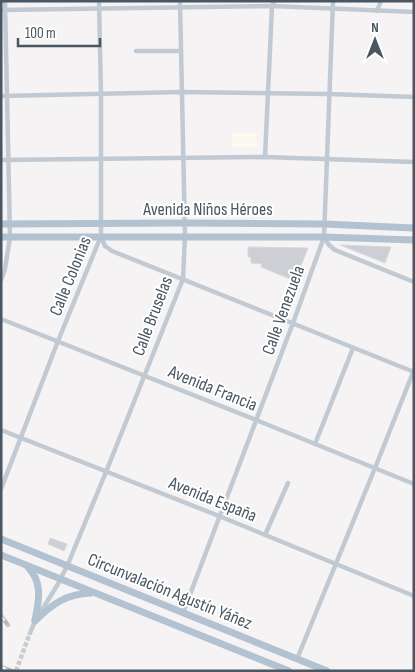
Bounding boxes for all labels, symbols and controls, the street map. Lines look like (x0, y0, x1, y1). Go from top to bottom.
scale bar (18, 15, 100, 47)
north arrow (350, 15, 400, 65)
text: N (371, 19, 379, 36)
text: 100 m (25, 24, 56, 43)
street label: Avenida Niños Héroes (142, 199, 273, 220)
street label: Calle Colonias (45, 234, 96, 319)
street label: Calle Venezuela (258, 263, 309, 358)
street label: Calle Bruselas (128, 274, 177, 359)
street label: Avenida Francia (165, 361, 260, 416)
street label: Avenida España (165, 472, 260, 527)
street label: Circunvalación Agustín Yáñez (85, 549, 256, 634)

